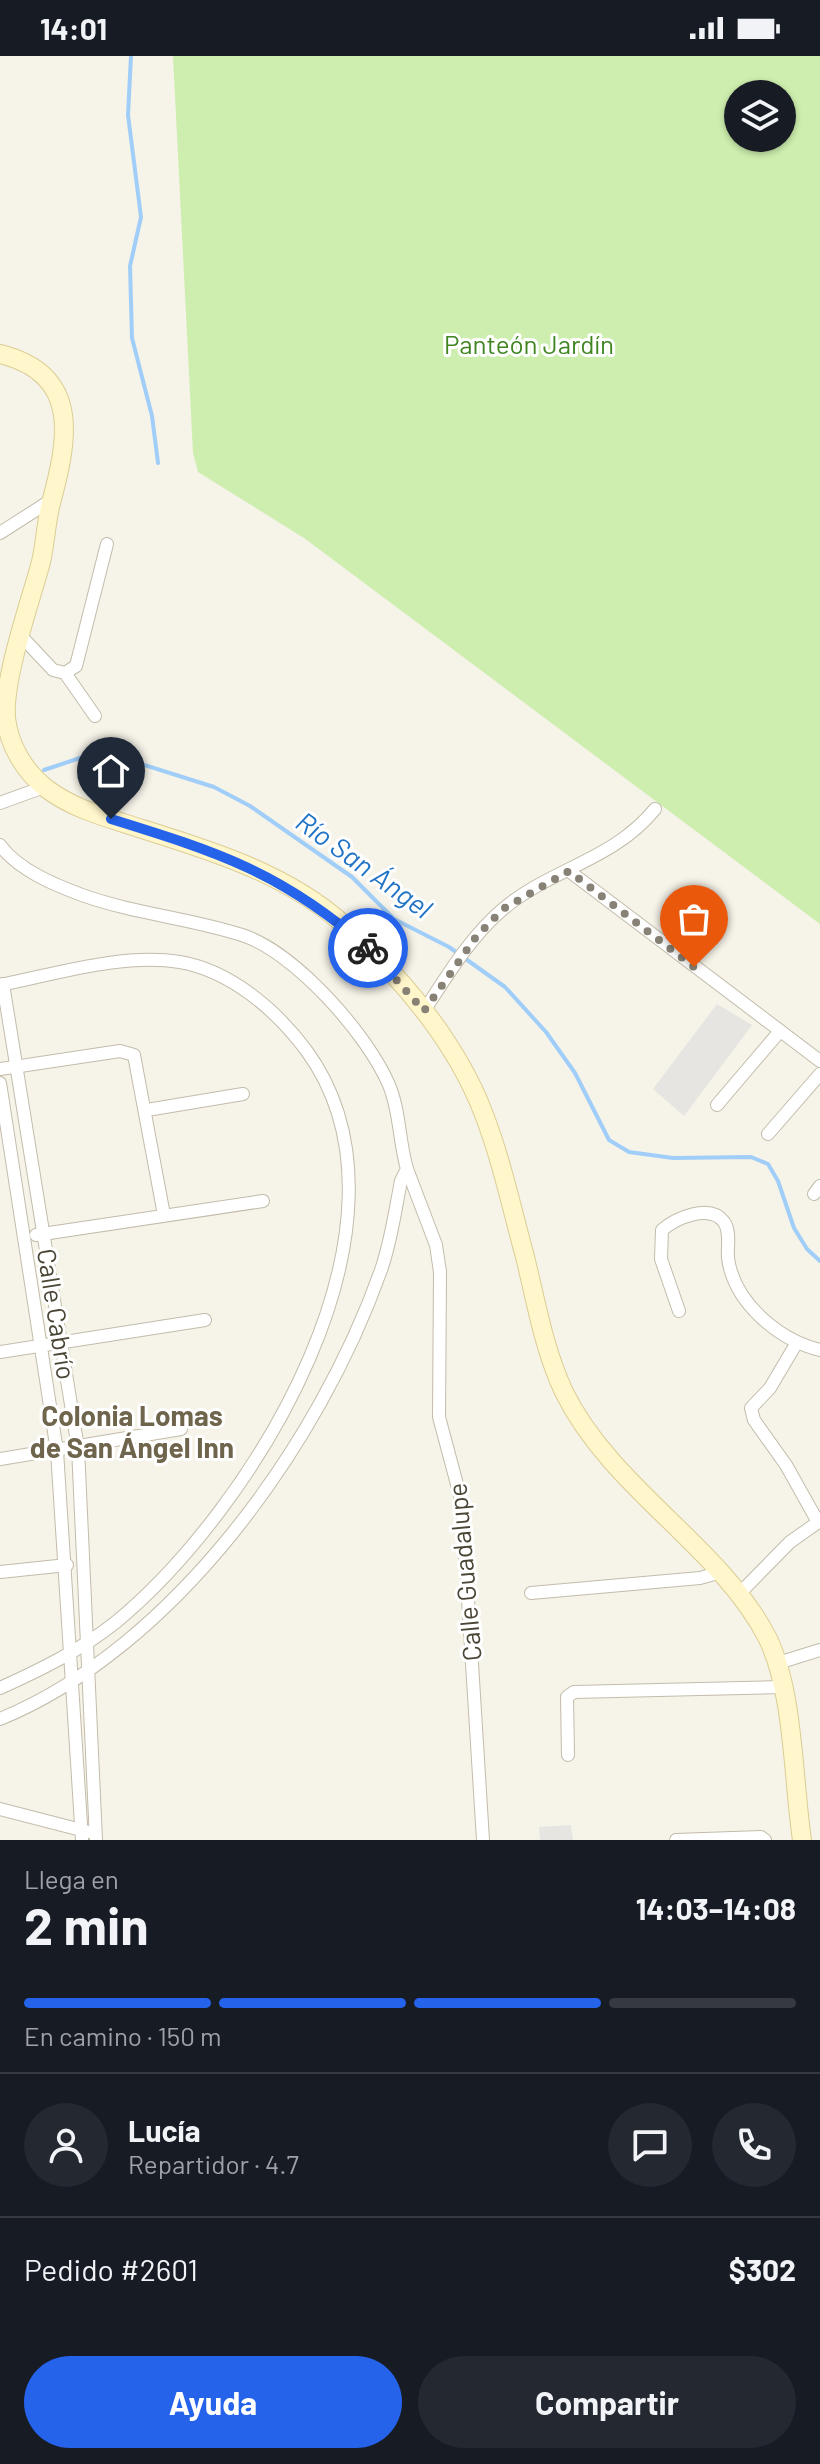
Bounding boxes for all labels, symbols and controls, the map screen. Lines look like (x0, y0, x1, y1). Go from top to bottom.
text: 14:01 (40, 10, 107, 46)
map controls (724, 80, 796, 152)
button: layers (724, 80, 796, 152)
park label: Panteón Jardín (444, 328, 614, 359)
pin (77, 737, 145, 819)
icon: home (89, 749, 133, 793)
water label: Río San Ángel (290, 803, 439, 925)
pin (660, 885, 728, 967)
icon: bag (672, 897, 716, 941)
courier (328, 908, 408, 988)
icon: bike (346, 926, 390, 970)
street label: Calle Cabrío (32, 1246, 83, 1381)
district label: Colonia Lomas de San Ángel Inn (30, 1398, 234, 1464)
street label: Calle Guadalupe (440, 1482, 487, 1662)
text: Llega en (24, 1863, 119, 1894)
text: 14:03–14:08 (636, 1890, 796, 1926)
text: 2 min (24, 1893, 149, 1955)
text: En camino · 150 m (24, 2020, 222, 2051)
button: person (24, 2103, 108, 2187)
button: chat (608, 2103, 692, 2187)
button: phone (712, 2103, 796, 2187)
text: Lucía (128, 2112, 201, 2148)
text: Repartidor · 4.7 (128, 2148, 299, 2179)
text: Pedido #2601 (24, 2251, 198, 2287)
text: $302 (729, 2251, 796, 2287)
button: Ayuda (24, 2356, 402, 2448)
button: Compartir (418, 2356, 796, 2448)

